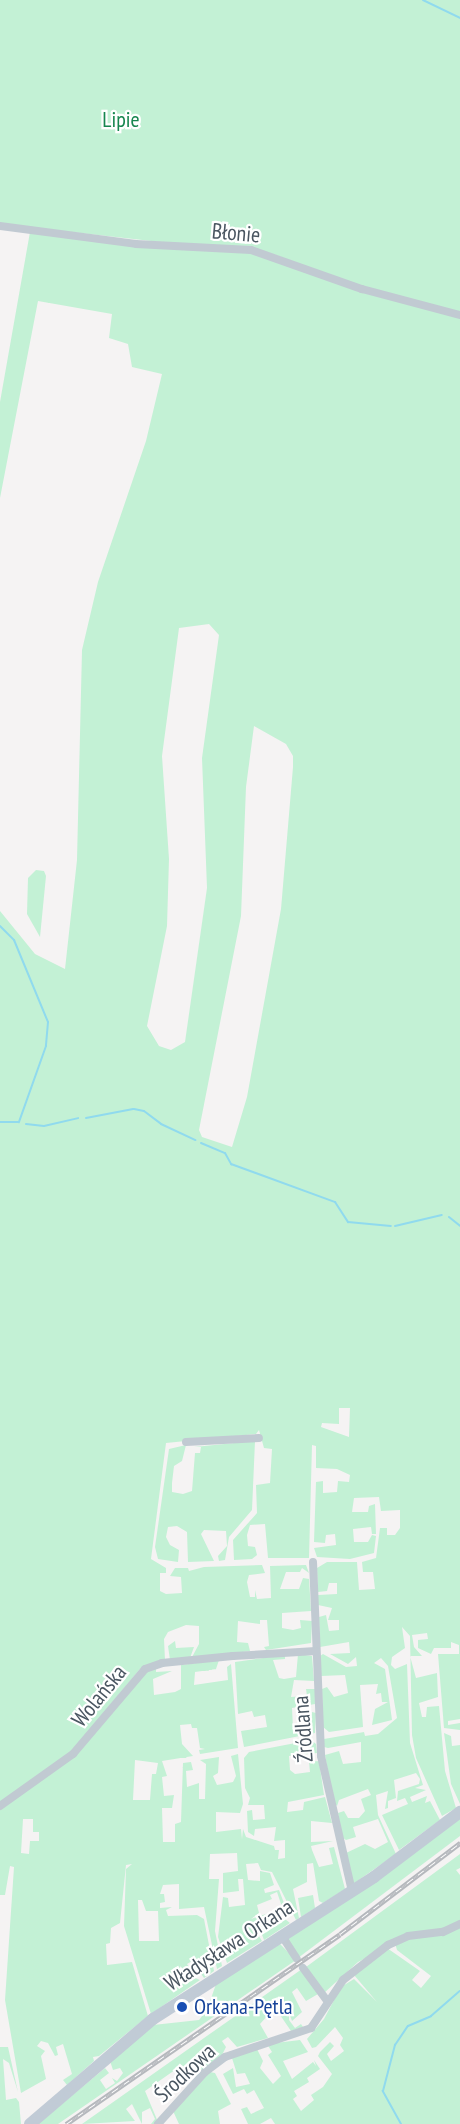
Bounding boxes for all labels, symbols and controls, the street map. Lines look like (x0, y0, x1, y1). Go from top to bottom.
park label: Lipie (102, 107, 140, 133)
street label: Błonie (211, 218, 261, 248)
street label: Wolańska (66, 1660, 132, 1732)
street label: Źródlana (288, 1695, 318, 1763)
street label: Władysława Orkana (160, 1894, 298, 1996)
place label: Orkana-Pętla (194, 1994, 293, 2020)
marker: Orkana-Pętla (175, 2000, 189, 2014)
street label: Środkowa (149, 2038, 221, 2108)

